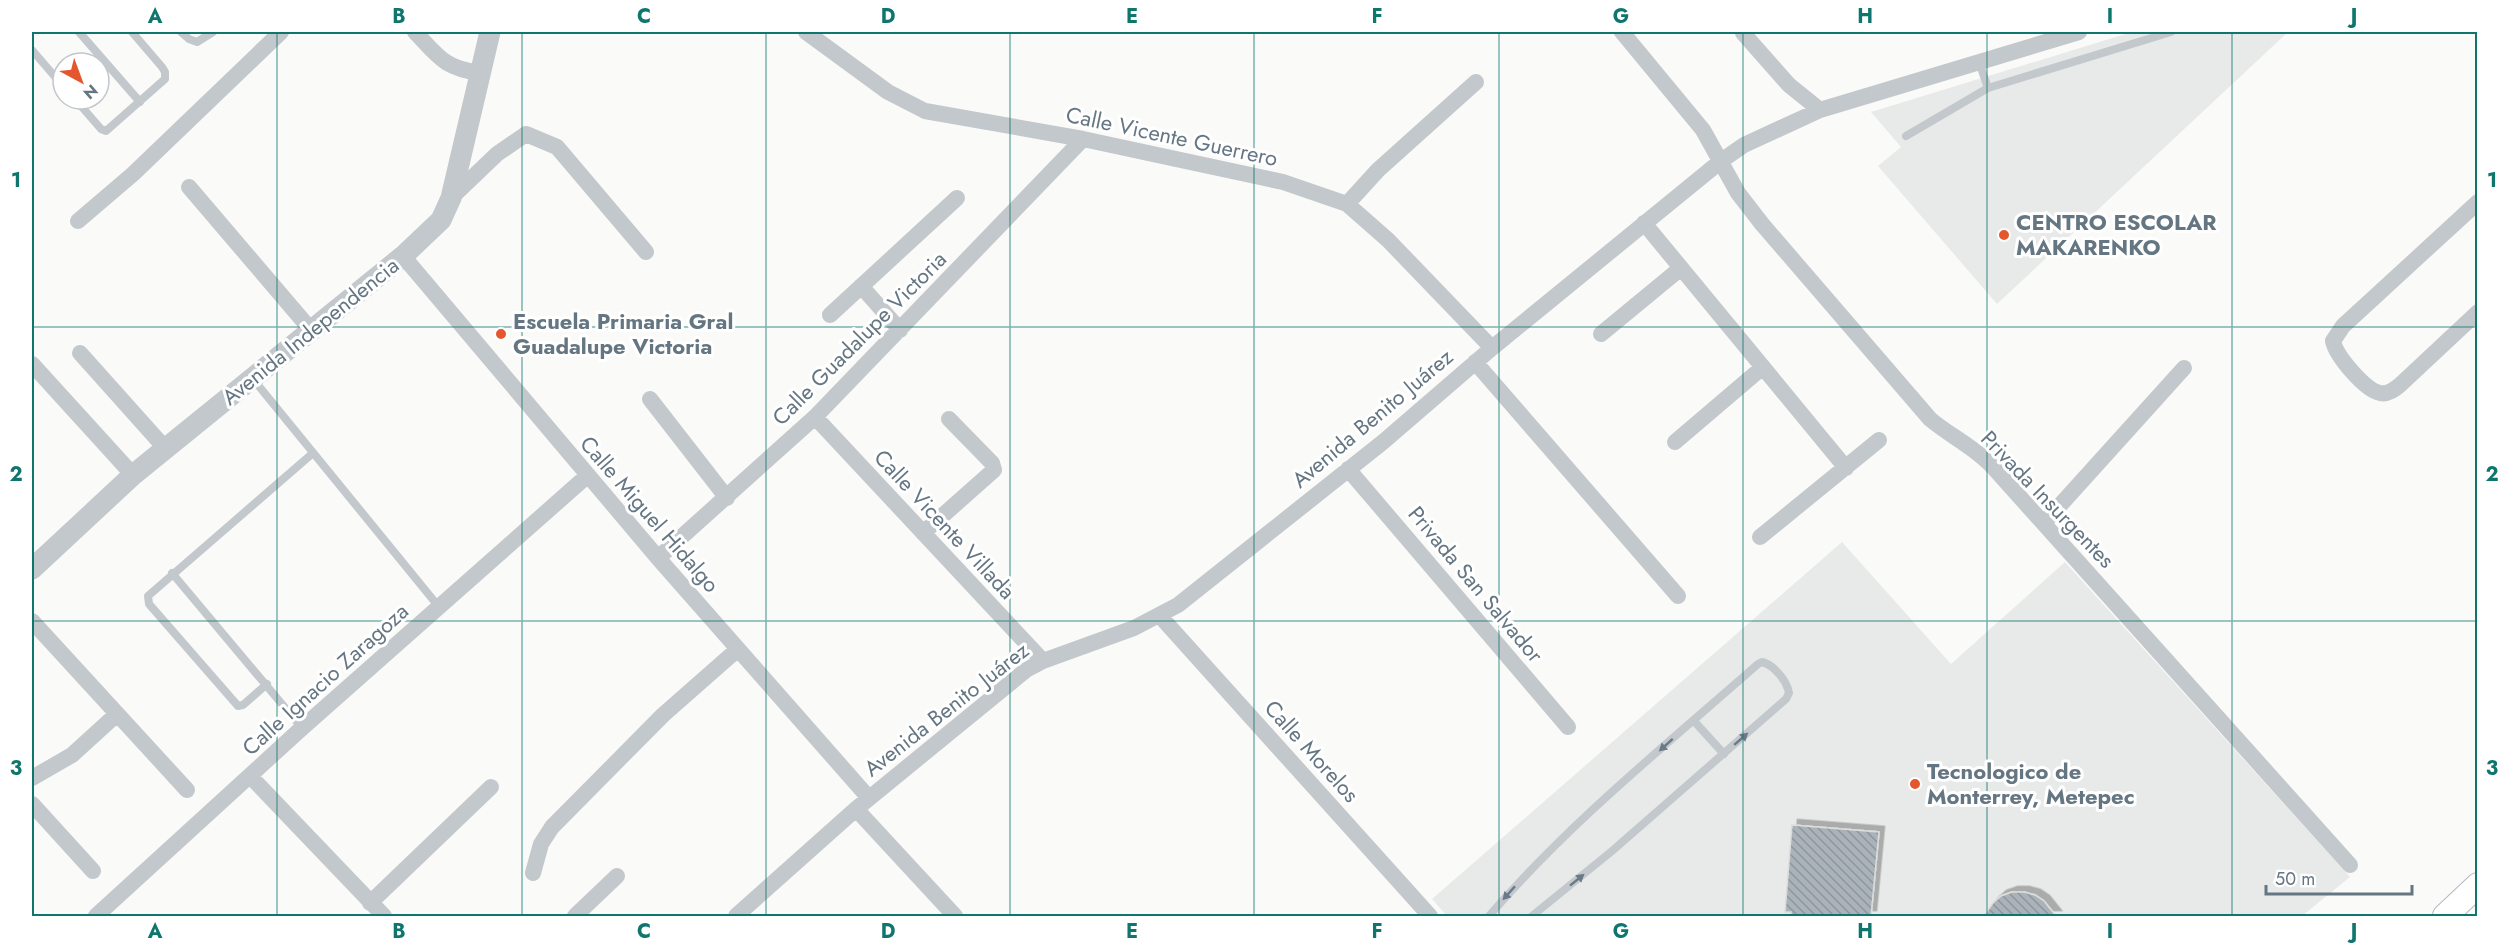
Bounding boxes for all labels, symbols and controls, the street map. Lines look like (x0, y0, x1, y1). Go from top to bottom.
text: A (147, 2, 163, 31)
text: B (392, 2, 406, 31)
text: C (637, 2, 651, 31)
text: D (881, 2, 895, 31)
text: E (1126, 2, 1138, 31)
text: F (1371, 2, 1383, 31)
text: G (1613, 2, 1629, 31)
text: H (1857, 2, 1873, 31)
text: I (2107, 2, 2113, 31)
text: J (2347, 2, 2357, 31)
north arrow (51, 51, 111, 111)
text: N (78, 79, 103, 105)
street label: Calle Vicente Guerrero (1063, 98, 1281, 174)
text: 1 (11, 166, 21, 195)
text: 1 (2487, 166, 2497, 195)
place label: CENTRO ESCOLAR MAKARENKO (2016, 206, 2217, 263)
marker: CENTRO ESCOLAR MAKARENKO (1997, 228, 2011, 242)
street label: Calle Guadalupe Victoria (765, 244, 953, 432)
street label: Avenida Independencia (215, 249, 405, 413)
place label: Escuela Primaria Gral Guadalupe Victoria (513, 305, 733, 362)
marker: Escuela Primaria Gral Guadalupe Victoria (494, 327, 508, 341)
street label: Avenida Benito Juárez (1284, 341, 1460, 495)
street label: Privada Insurgentes (1974, 423, 2122, 575)
street label: Calle Miguel Hidalgo (573, 429, 727, 599)
street label: Calle Vicente Villada (867, 442, 1023, 606)
text: 2 (9, 460, 23, 489)
text: 2 (2485, 460, 2499, 489)
street label: Privada San Salvador (1401, 499, 1551, 670)
street label: Calle Ignacio Zaragoza (235, 595, 415, 763)
street label: Avenida Benito Juárez (857, 634, 1035, 784)
street label: Calle Morelos (1257, 693, 1367, 809)
one-way arrow (1733, 733, 1748, 746)
one-way arrow (1659, 738, 1674, 752)
text: 3 (10, 754, 22, 783)
text: 3 (2486, 754, 2498, 783)
place label: Tecnologico de Monterrey, Metepec (1927, 755, 2135, 812)
marker: Tecnologico de Monterrey, Metepec (1908, 777, 1922, 791)
scale bar (2266, 858, 2412, 896)
text: 50 m (2275, 866, 2315, 892)
one-way arrow (1570, 875, 1585, 887)
one-way arrow (1503, 885, 1516, 900)
text: A (147, 917, 163, 946)
text: B (392, 917, 406, 946)
text: C (637, 917, 651, 946)
text: D (881, 917, 895, 946)
text: E (1126, 917, 1138, 946)
text: F (1371, 917, 1383, 946)
text: G (1613, 917, 1629, 946)
text: H (1857, 917, 1873, 946)
text: I (2107, 917, 2113, 946)
text: J (2347, 917, 2357, 946)

